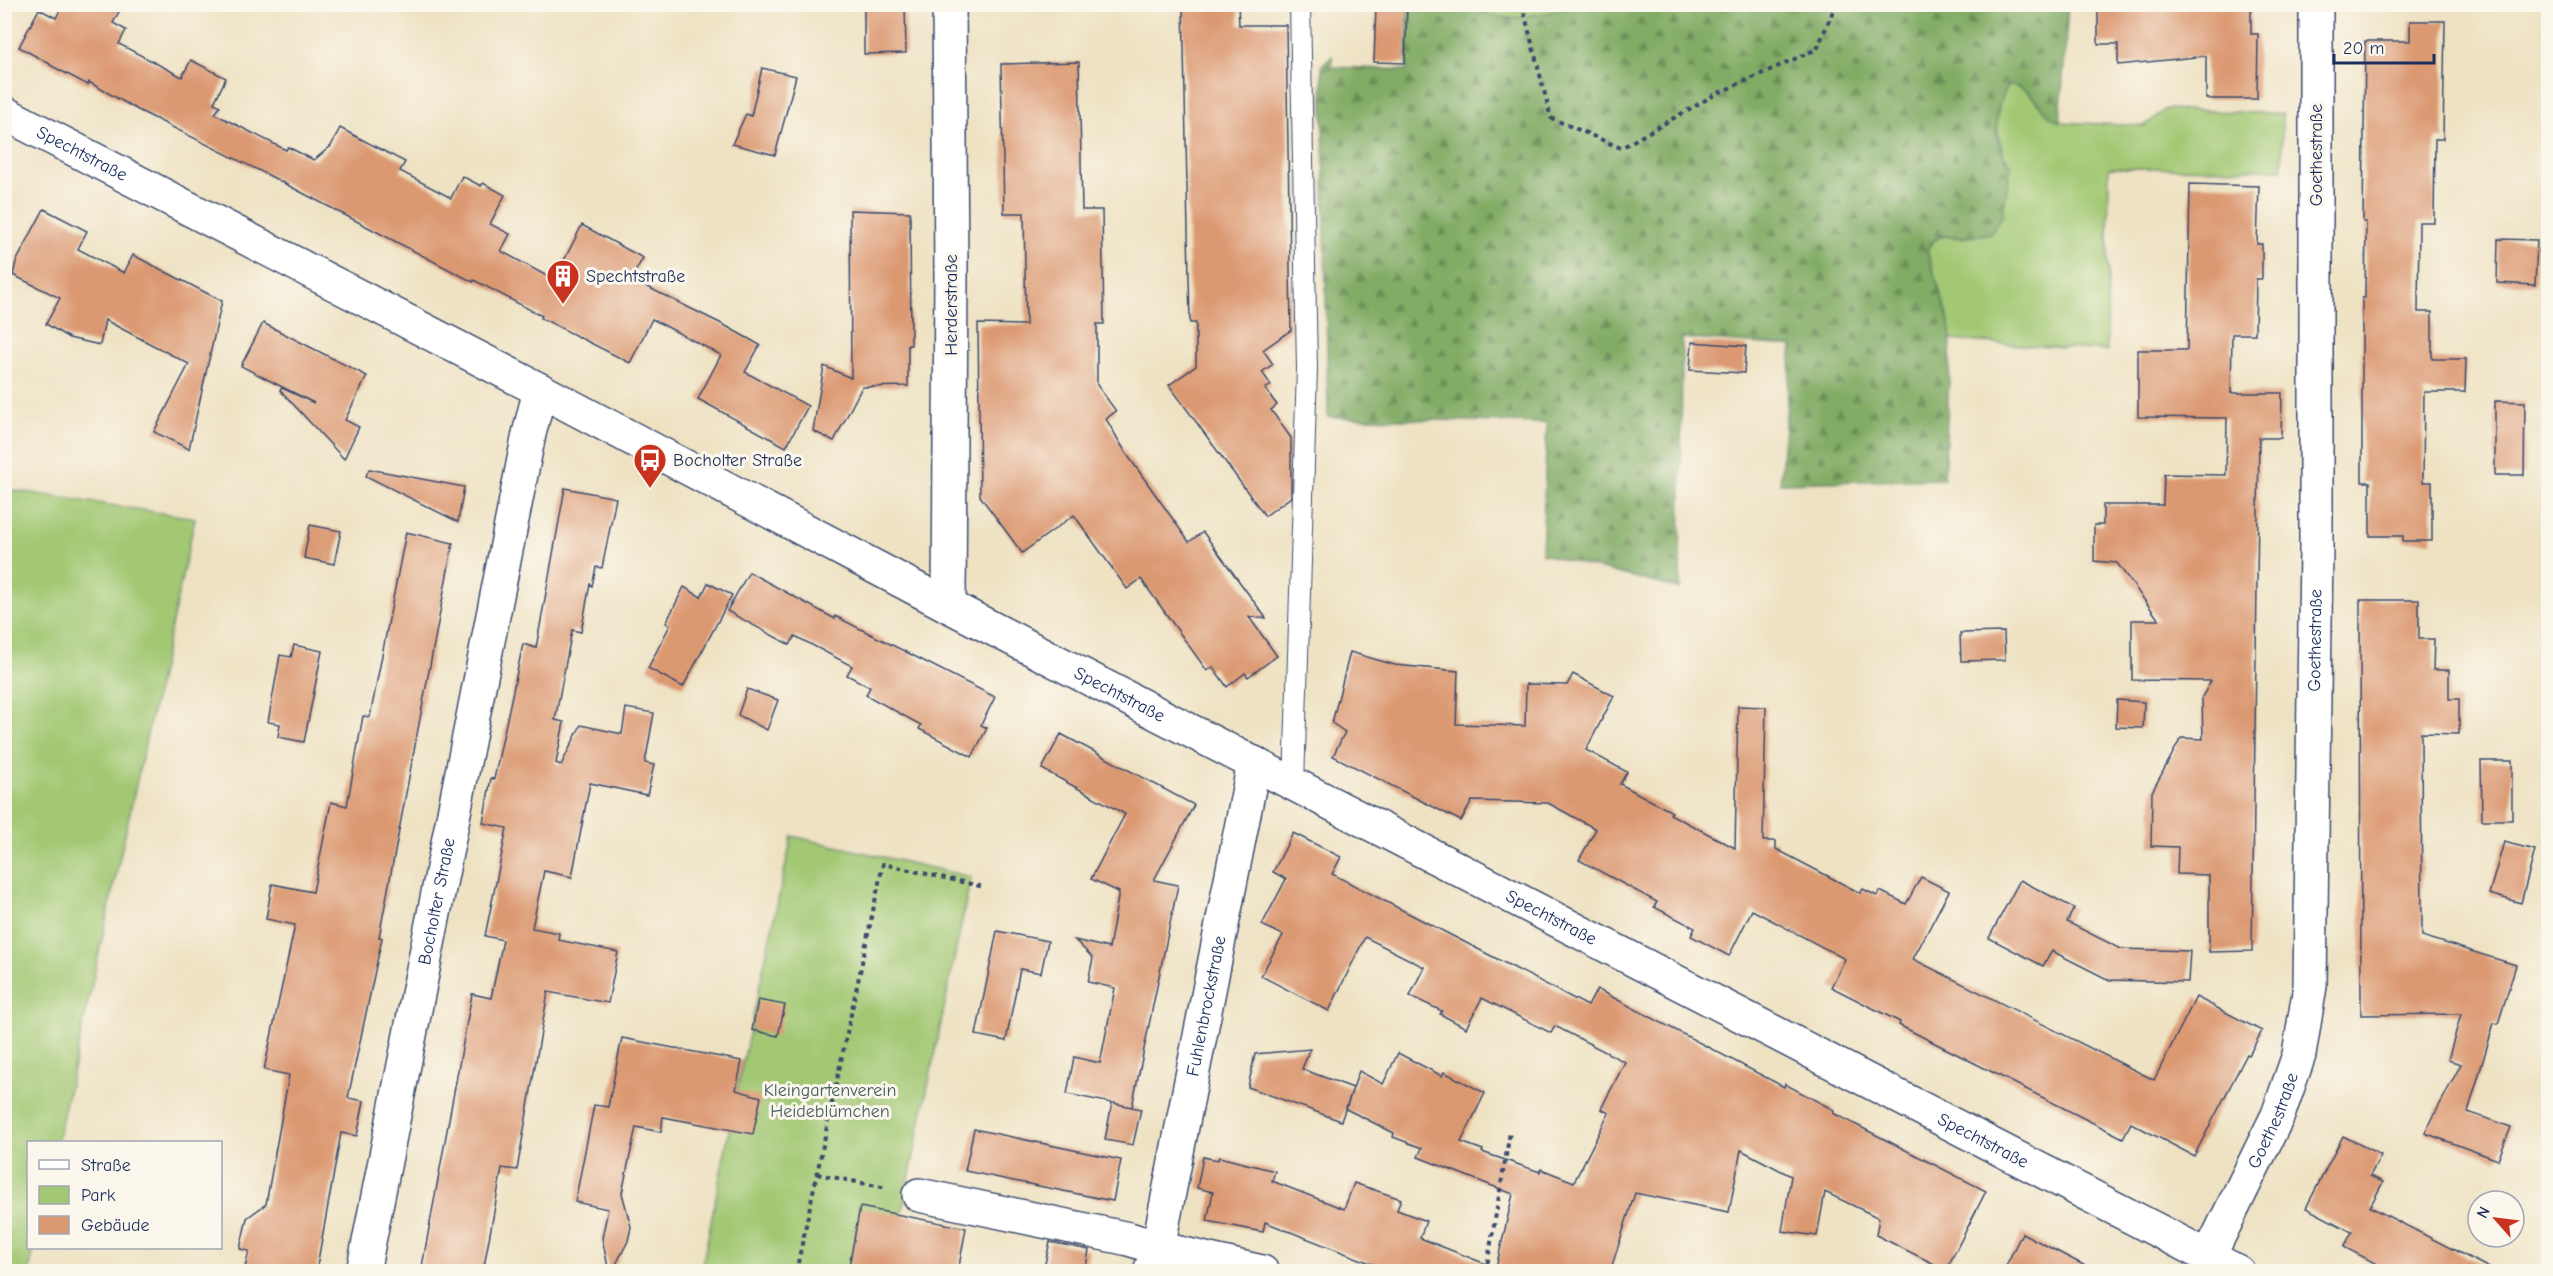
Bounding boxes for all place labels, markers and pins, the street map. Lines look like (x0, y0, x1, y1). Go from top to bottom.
building icon: Spechtstraße (545, 258, 581, 305)
place label: Spechtstraße (586, 266, 685, 287)
bus stop icon: Bocholter Straße (632, 442, 668, 489)
place label: Bocholter Straße (673, 450, 802, 471)

